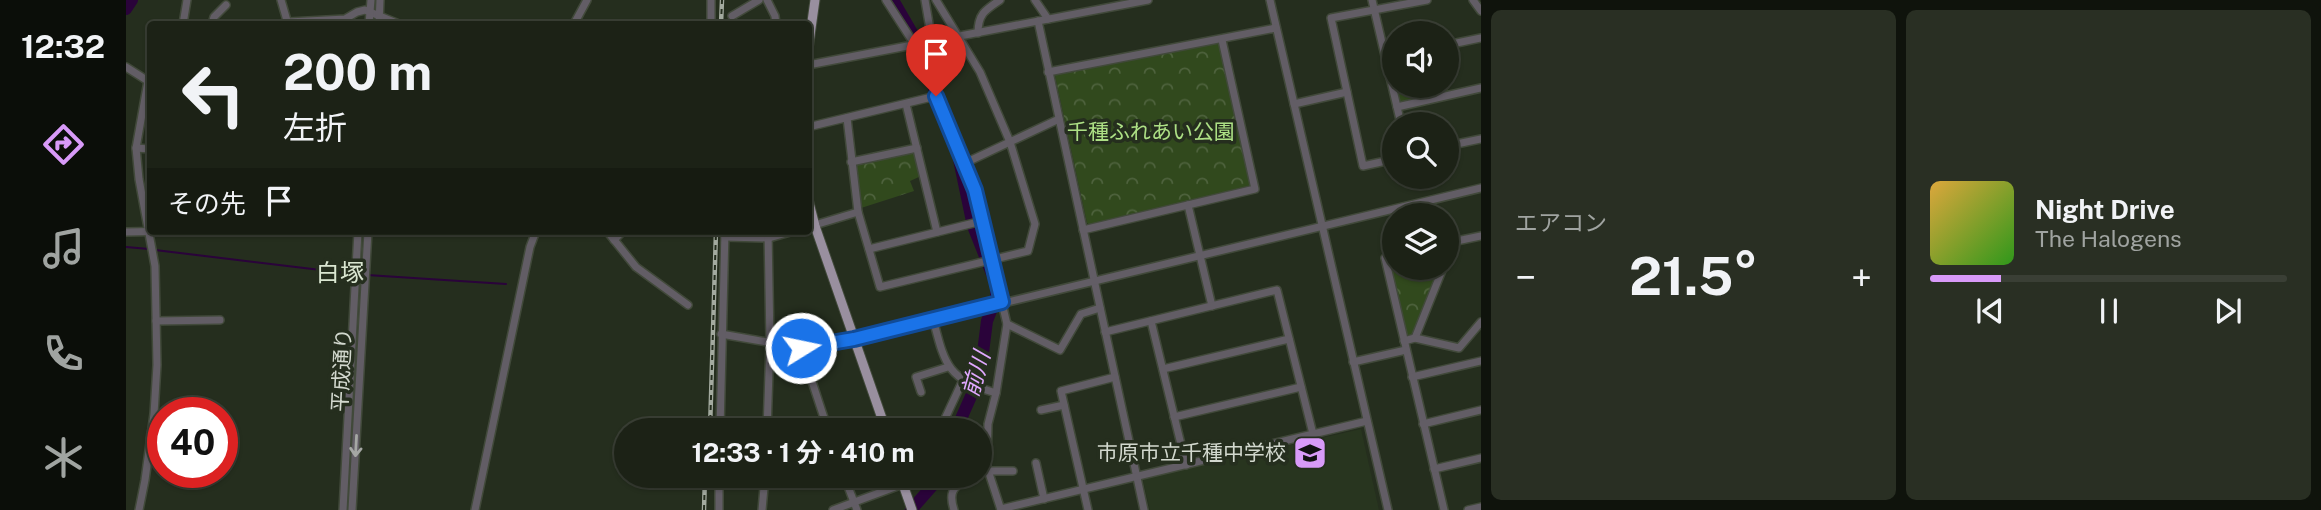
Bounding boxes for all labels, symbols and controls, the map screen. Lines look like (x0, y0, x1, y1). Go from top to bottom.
map controls (1382, 21, 1459, 280)
button: sound (1382, 21, 1459, 98)
pin (906, 24, 966, 96)
text: 12:32 (21, 28, 105, 65)
icon: arrive (917, 35, 955, 73)
text: 200 m (283, 43, 432, 101)
icon: left (168, 49, 259, 140)
text: 左折 (283, 109, 347, 146)
button: search (1382, 112, 1459, 189)
park label: 千種ふれあい公園 (1067, 119, 1235, 144)
icon: directions (39, 120, 88, 169)
icon: arrive (260, 182, 298, 220)
text: その先 (168, 188, 246, 219)
text: Night Drive (2035, 194, 2175, 225)
button: layers (1382, 203, 1459, 280)
text: エアコン (1515, 209, 1607, 236)
icon: music (39, 224, 88, 273)
text: The Halogens (2035, 225, 2182, 252)
text: 21.5° (1629, 246, 1758, 307)
text: − (1515, 255, 1536, 300)
text: + (1851, 255, 1872, 300)
district label: 白塚 (316, 258, 364, 286)
icon: previous (1971, 292, 2009, 330)
icon: pause (2090, 292, 2128, 330)
icon: next (2209, 292, 2247, 330)
position arrow (764, 311, 838, 385)
street label: 平成通り (327, 327, 356, 413)
icon: phone (39, 329, 88, 378)
water label: 前川 (956, 345, 996, 400)
speed limit sign: 40 (147, 397, 238, 488)
icon: climate (39, 433, 88, 482)
one-way arrow (349, 434, 362, 457)
school or university icon: 市原市立千種中学校 (1291, 434, 1329, 472)
text: 12:33 · 1 分 · 410 m (692, 437, 914, 468)
place label: 市原市立千種中学校 (1097, 440, 1286, 465)

